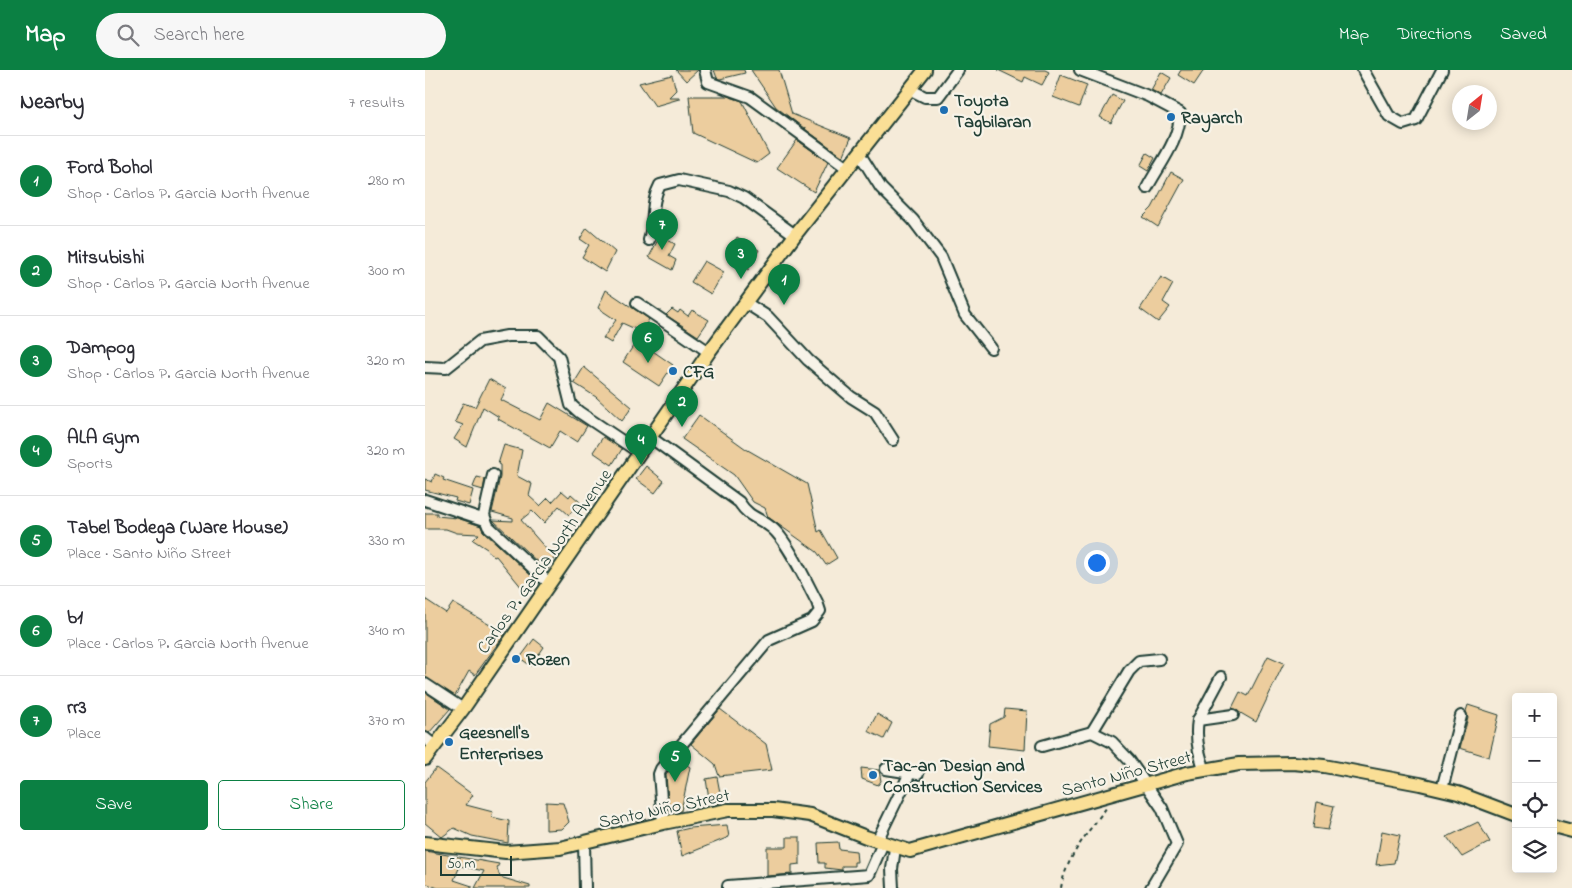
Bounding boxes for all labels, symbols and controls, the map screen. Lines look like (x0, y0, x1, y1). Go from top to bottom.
search box (96, 13, 446, 58)
text: Map (25, 18, 66, 53)
icon: search (114, 21, 142, 49)
text: Search here (154, 22, 245, 49)
text: Map (1339, 22, 1369, 48)
text: Directions (1397, 22, 1472, 48)
text: Saved (1500, 22, 1547, 48)
north arrow (1452, 85, 1497, 130)
text: Nearby (20, 88, 84, 118)
place label: Toyota Tagbilaran (954, 89, 1031, 137)
text: 7 results (349, 91, 405, 115)
marker: Toyota Tagbilaran (938, 104, 950, 116)
place label: Rayarch (1181, 106, 1243, 133)
marker: Rayarch (1165, 111, 1177, 123)
text: Ford Bohol (67, 155, 152, 182)
text: 1 (33, 169, 39, 193)
text: 280 m (368, 169, 405, 193)
text: Shop · Carlos P. Garcia North Avenue (67, 182, 310, 206)
pin: 7 (646, 209, 678, 250)
pin: 3 (725, 238, 757, 279)
text: Mitsubishi (67, 245, 144, 272)
text: 2 (32, 259, 40, 283)
text: 300 m (368, 259, 405, 283)
pin: 1 (768, 264, 800, 305)
text: Shop · Carlos P. Garcia North Avenue (67, 272, 310, 296)
pin: 6 (632, 322, 664, 363)
text: Dampog (67, 335, 135, 362)
text: 3 (33, 349, 39, 373)
text: 320 m (367, 349, 405, 373)
place label: CFG (683, 360, 714, 386)
text: Shop · Carlos P. Garcia North Avenue (67, 362, 310, 386)
marker: CFG (667, 365, 679, 377)
pin: 2 (666, 386, 698, 427)
pin: 4 (625, 424, 657, 465)
text: ALA Gym (67, 425, 139, 452)
text: 4 (33, 439, 39, 463)
text: 320 m (367, 439, 405, 463)
text: Sports (67, 452, 113, 476)
street label: Carlos P. Garcia North Avenue (472, 463, 620, 660)
text: Tabel Bodega (Ware House) (67, 515, 288, 542)
text: 5 (31, 529, 41, 553)
text: 330 m (368, 529, 405, 553)
text: Place · Santo Niño Street (67, 542, 231, 566)
your location (1084, 550, 1110, 576)
text: b1 (67, 605, 83, 632)
text: 6 (32, 619, 40, 643)
text: 340 m (368, 619, 405, 643)
text: Place · Carlos P. Garcia North Avenue (67, 632, 309, 656)
place label: Rozen (526, 648, 570, 674)
marker: Rozen (510, 653, 522, 665)
map controls (1512, 693, 1557, 873)
button: + (1512, 693, 1557, 738)
text: rr3 (67, 695, 87, 722)
text: 7 (33, 709, 39, 733)
text: 370 m (368, 709, 405, 733)
place label: Geesnell's Enterprises (459, 721, 543, 768)
text: Place (67, 722, 101, 746)
marker: Geesnell's Enterprises (443, 736, 455, 748)
button: − (1512, 738, 1557, 783)
pin: 5 (659, 741, 691, 782)
street label: Santo Niño Street (1059, 745, 1194, 805)
place label: Tac-an Design and Construction Services (883, 754, 1043, 801)
marker: Tac-an Design and Construction Services (867, 769, 879, 781)
button: Save (20, 780, 208, 830)
button: Share (218, 780, 405, 830)
street label: Santo Niño Street (596, 783, 732, 837)
button: locate (1512, 783, 1557, 828)
button: layers (1512, 828, 1557, 873)
scale bar (440, 853, 513, 876)
text: 50 m (447, 854, 475, 875)

